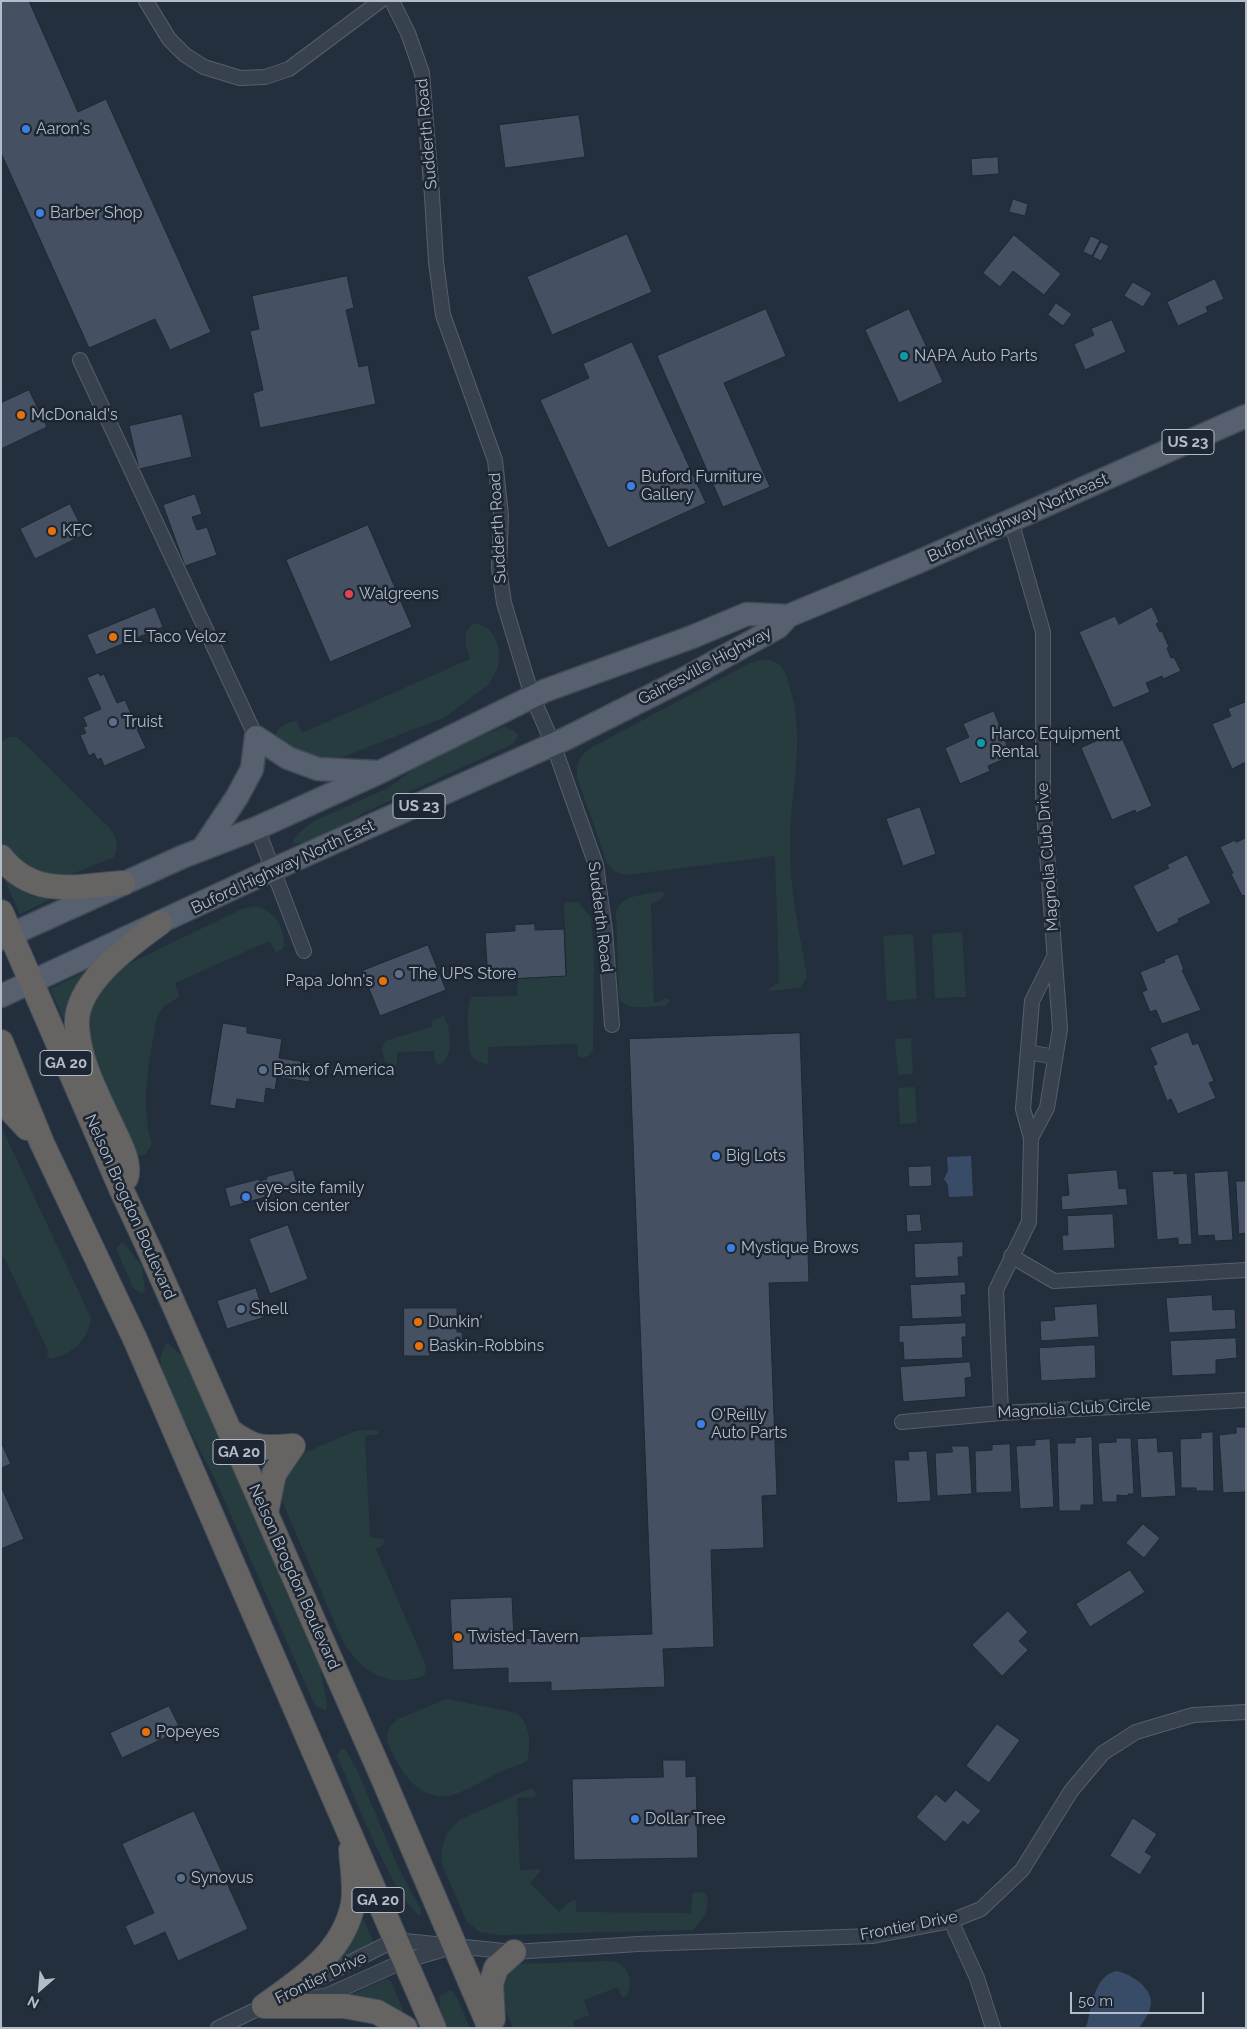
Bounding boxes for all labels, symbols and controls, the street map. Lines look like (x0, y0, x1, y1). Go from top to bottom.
street label: Sudderth Road (413, 78, 441, 190)
place label: Aaron's (36, 119, 90, 139)
marker: Aaron's (20, 123, 32, 135)
place label: Barber Shop (50, 203, 142, 223)
marker: Barber Shop (34, 207, 46, 219)
place label: NAPA Auto Parts (914, 346, 1037, 366)
marker: NAPA Auto Parts (898, 350, 910, 362)
place label: McDonald's (31, 405, 118, 425)
marker: McDonald's (15, 409, 27, 421)
road number: US 23 (1162, 430, 1214, 454)
place label: Buford Furniture Gallery (641, 467, 762, 505)
street label: Buford Highway Northeast (925, 469, 1111, 567)
street label: Sudderth Road (486, 472, 510, 584)
marker: Buford Furniture Gallery (625, 480, 637, 492)
place label: KFC (62, 521, 92, 541)
marker: KFC (46, 525, 58, 537)
place label: Walgreens (359, 584, 439, 604)
marker: Walgreens (343, 588, 355, 600)
street label: Gainesville Highway (635, 623, 775, 709)
place label: EL Taco Veloz (123, 627, 226, 647)
marker: EL Taco Veloz (107, 631, 119, 643)
place label: Truist (123, 712, 163, 732)
marker: Truist (107, 716, 119, 728)
place label: Harco Equipment Rental (991, 724, 1120, 762)
marker: Harco Equipment Rental (975, 737, 987, 749)
street label: Magnolia Club Drive (1033, 782, 1063, 932)
road number: US 23 (393, 794, 445, 818)
street label: Buford Highway North East (188, 816, 378, 918)
street label: Sudderth Road (584, 861, 616, 973)
place label: The UPS Store (409, 964, 516, 984)
marker: The UPS Store (393, 968, 405, 980)
place label: Papa John's (285, 971, 373, 991)
marker: Papa John's (377, 975, 389, 987)
road number: GA 20 (40, 1050, 92, 1076)
place label: Bank of America (273, 1060, 395, 1080)
marker: Bank of America (257, 1064, 269, 1076)
street label: Nelson Brogdon Boulevard (80, 1112, 180, 1302)
place label: Big Lots (726, 1146, 786, 1166)
marker: Big Lots (710, 1150, 722, 1162)
place label: eye-site family vision center (256, 1178, 364, 1216)
marker: eye-site family vision center (240, 1191, 252, 1203)
place label: Mystique Brows (741, 1238, 859, 1258)
marker: Mystique Brows (725, 1242, 737, 1254)
place label: Shell (251, 1299, 288, 1319)
marker: Shell (235, 1303, 247, 1315)
place label: Dunkin' (428, 1312, 483, 1332)
marker: Dunkin' (412, 1316, 424, 1328)
place label: Baskin-Robbins (429, 1336, 544, 1356)
marker: Baskin-Robbins (413, 1340, 425, 1352)
street label: Magnolia Club Circle (997, 1395, 1151, 1423)
place label: O'Reilly Auto Parts (711, 1405, 787, 1443)
marker: O'Reilly Auto Parts (695, 1418, 707, 1430)
road number: GA 20 (213, 1440, 265, 1464)
street label: Nelson Brogdon Boulevard (244, 1482, 344, 1672)
place label: Twisted Tavern (468, 1627, 578, 1647)
marker: Twisted Tavern (452, 1631, 464, 1643)
place label: Popeyes (156, 1722, 220, 1742)
marker: Popeyes (140, 1726, 152, 1738)
place label: Dollar Tree (645, 1809, 726, 1829)
marker: Dollar Tree (629, 1813, 641, 1825)
place label: Synovus (191, 1868, 253, 1888)
marker: Synovus (175, 1872, 187, 1884)
road number: GA 20 (352, 1888, 404, 1912)
street label: Frontier Drive (859, 1907, 959, 1945)
street label: Frontier Drive (272, 1948, 370, 2008)
north arrow (15, 1964, 65, 2014)
scale bar (1072, 1982, 1206, 2014)
text: 50 m (1078, 1992, 1113, 2010)
text: N (25, 1993, 42, 2012)

